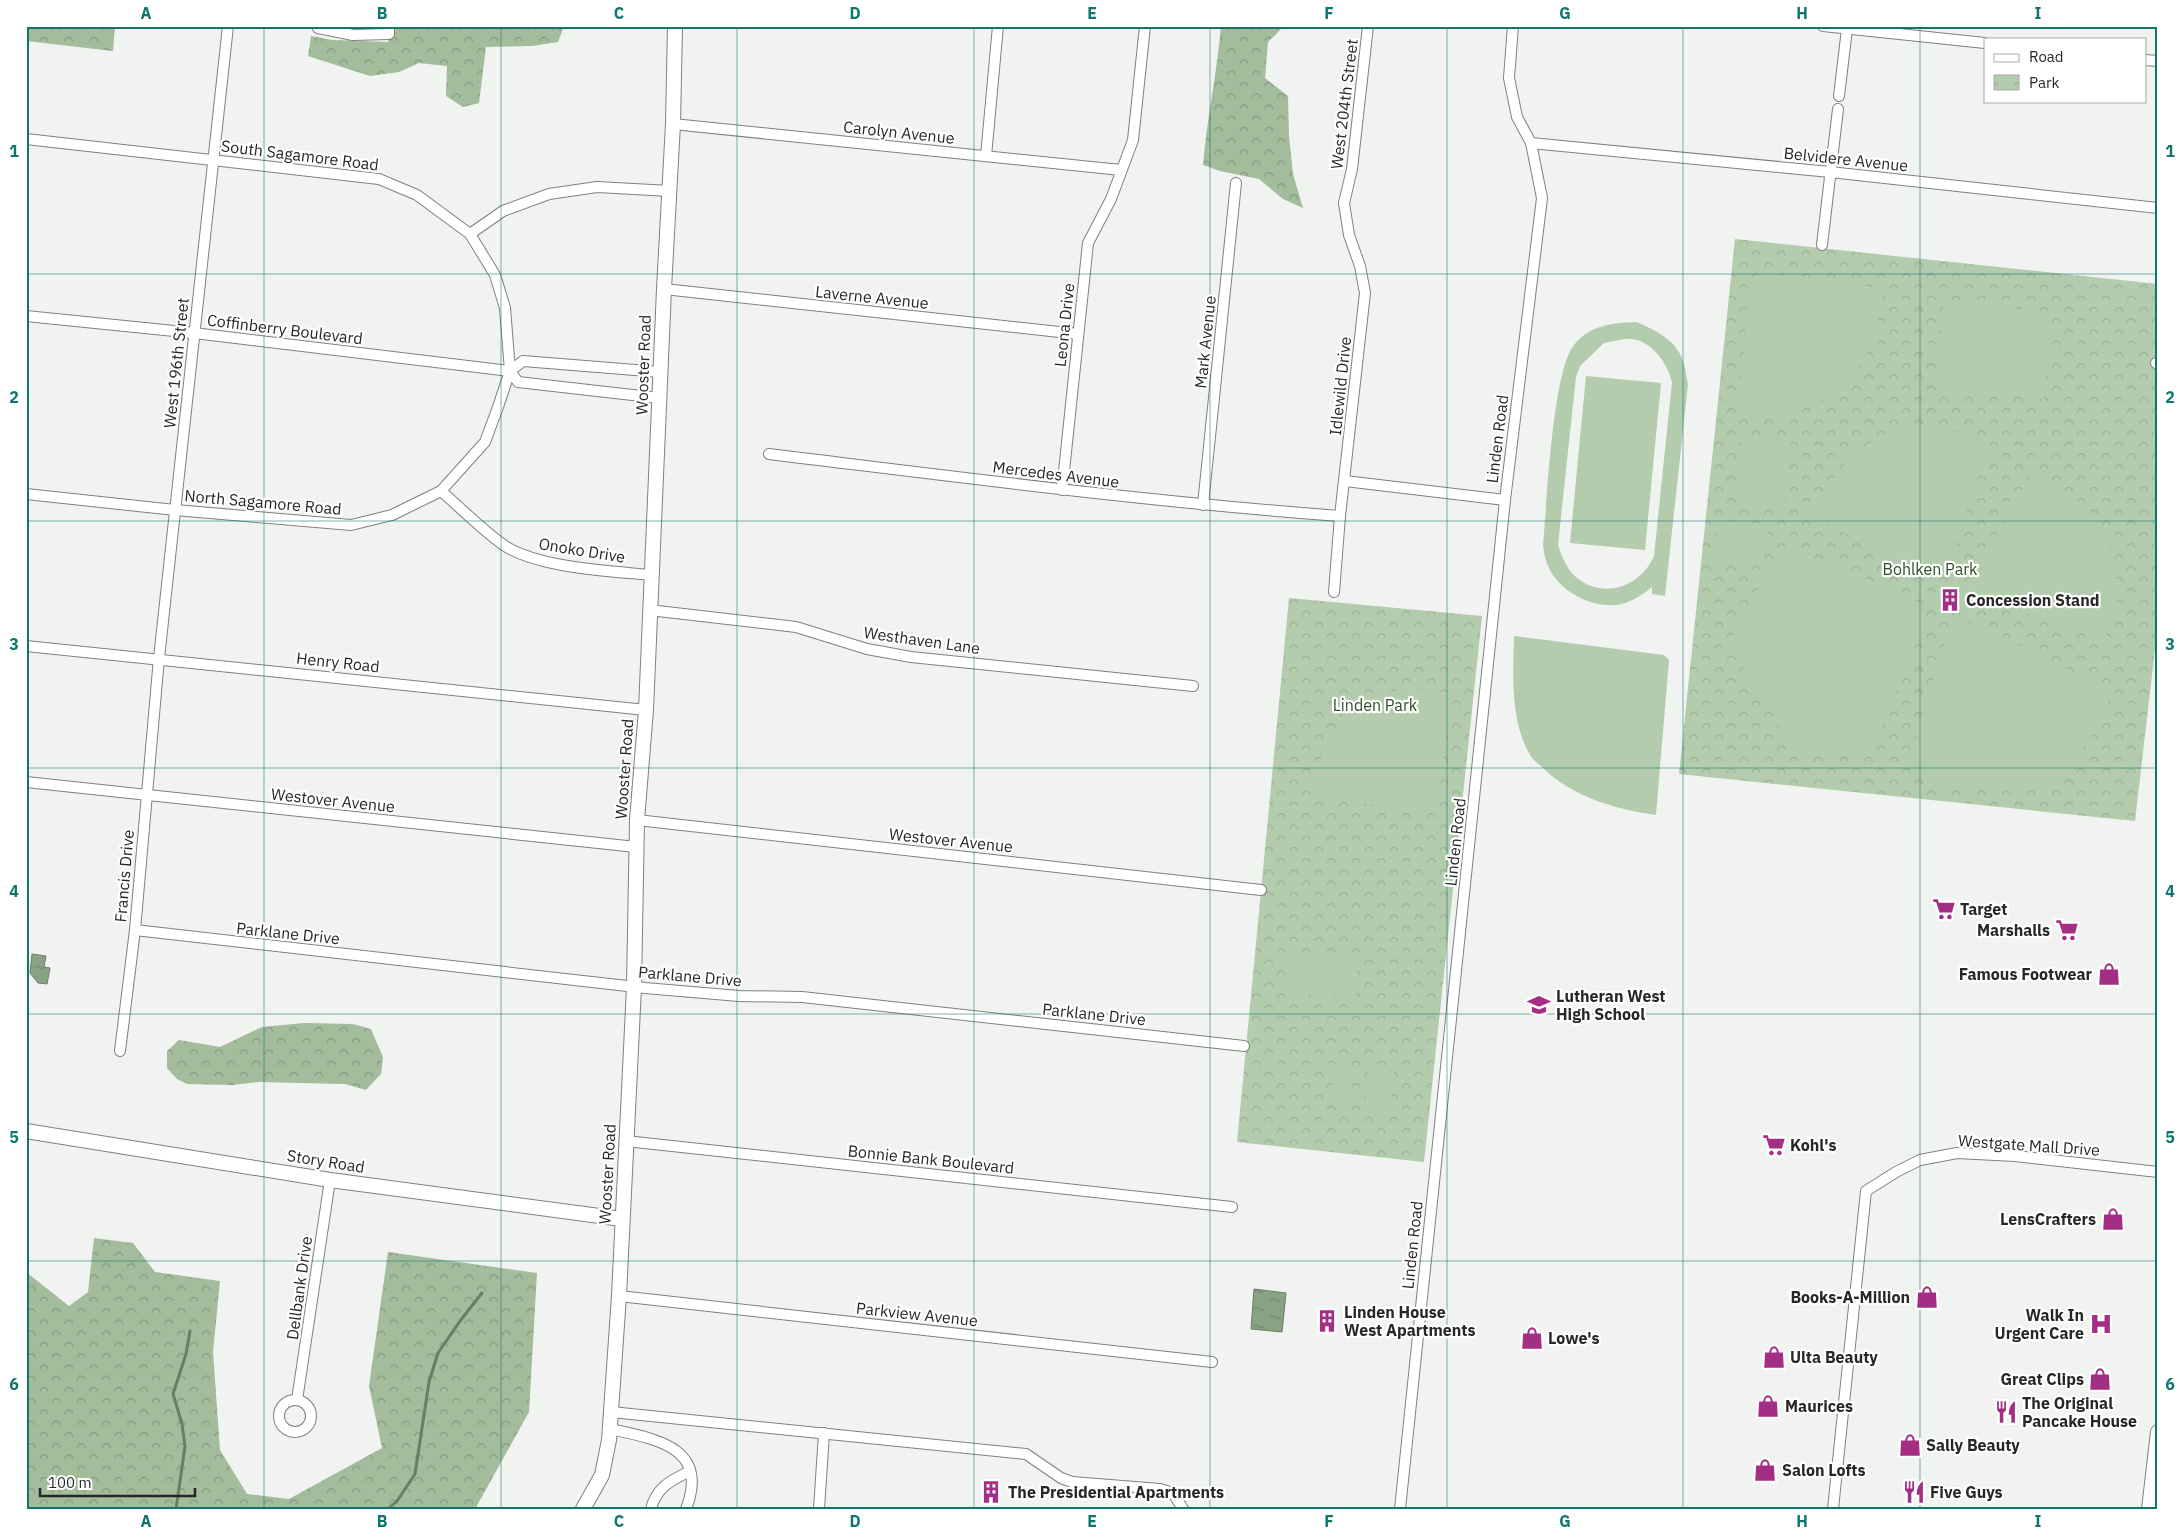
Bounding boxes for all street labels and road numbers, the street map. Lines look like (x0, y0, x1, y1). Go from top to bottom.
street label: West 204th Street (1326, 38, 1362, 170)
street label: Carolyn Avenue (842, 116, 956, 148)
street label: South Sagamore Road (220, 135, 380, 175)
street label: Belvidere Avenue (1783, 143, 1909, 176)
street label: Laverne Avenue (814, 281, 930, 313)
street label: Leona Drive (1050, 282, 1078, 368)
street label: Mark Avenue (1190, 294, 1220, 389)
street label: West 196th Street (159, 297, 193, 429)
street label: Coffinberry Boulevard (206, 310, 364, 348)
street label: Wooster Road (631, 314, 655, 416)
street label: Idlewild Drive (1325, 335, 1355, 437)
street label: Linden Road (1482, 394, 1512, 484)
street label: Mercedes Avenue (992, 456, 1121, 492)
street label: North Sagamore Road (184, 485, 342, 519)
street label: Onoko Drive (537, 533, 627, 567)
street label: Westhaven Lane (862, 622, 982, 658)
street label: Henry Road (295, 648, 381, 676)
street label: Wooster Road (611, 718, 637, 820)
street label: Westover Avenue (270, 784, 396, 816)
street label: Linden Road (1440, 797, 1470, 887)
street label: Westover Avenue (888, 824, 1014, 856)
street label: Francis Drive (110, 829, 138, 923)
street label: Parklane Drive (235, 918, 341, 948)
street label: Parklane Drive (637, 962, 743, 991)
street label: Parklane Drive (1041, 999, 1147, 1029)
street label: Wooster Road (594, 1123, 620, 1225)
street label: Westgate Mall Drive (1957, 1130, 2101, 1160)
street label: Bonnie Bank Boulevard (847, 1140, 1015, 1178)
street label: Story Road (286, 1145, 366, 1177)
street label: Linden Road (1397, 1200, 1427, 1290)
street label: Dellbank Drive (282, 1235, 316, 1341)
street label: Parkview Avenue (855, 1298, 979, 1330)

